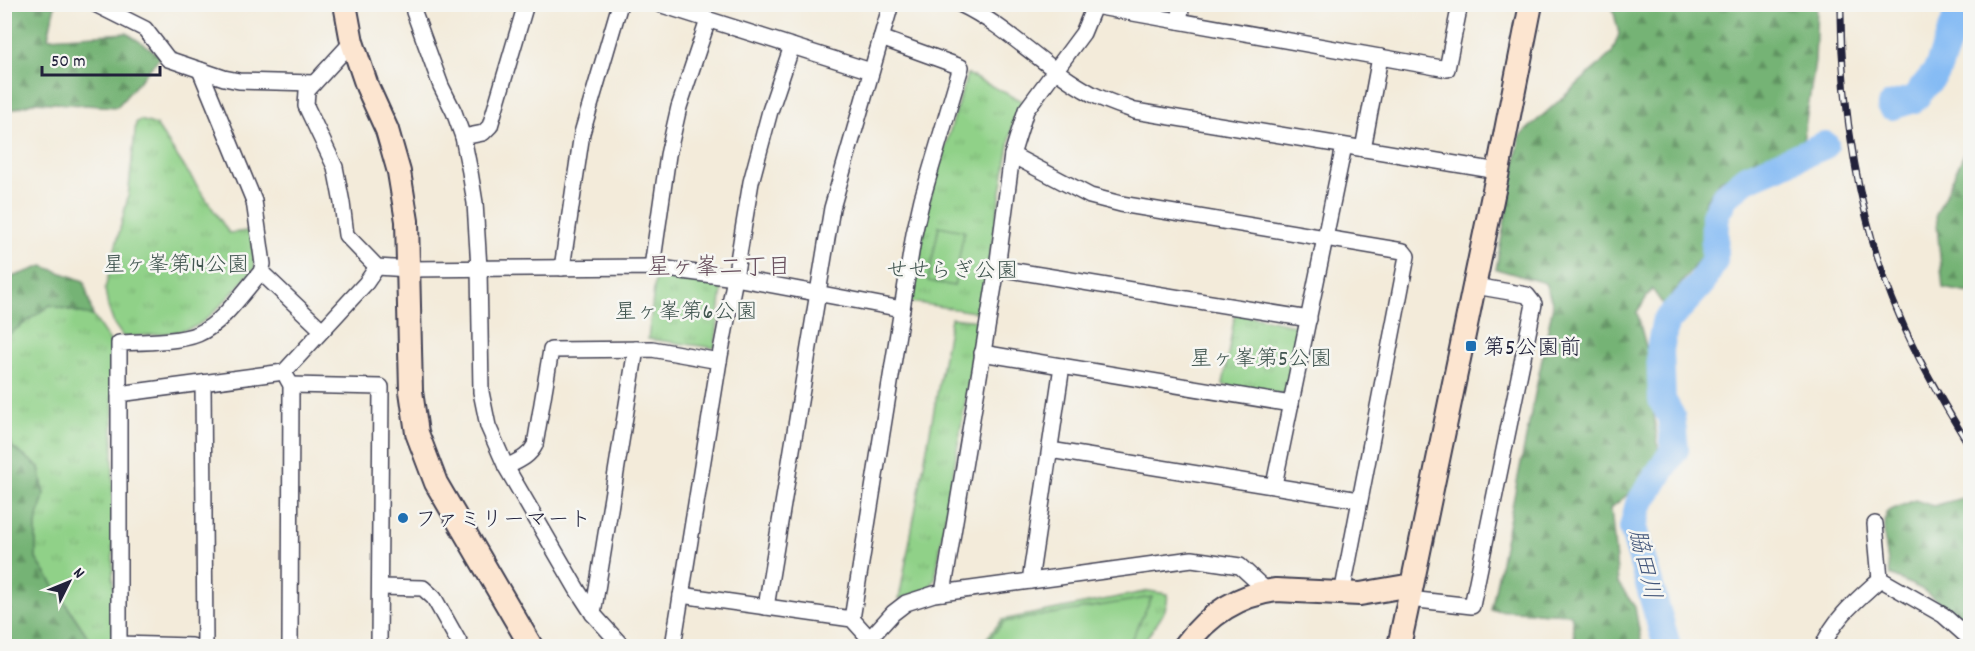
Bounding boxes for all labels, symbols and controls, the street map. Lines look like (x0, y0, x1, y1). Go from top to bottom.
scale bar (42, 39, 160, 77)
text: 50 m (51, 50, 86, 75)
park label: 星ヶ峯第14公園 (103, 251, 249, 282)
district label: 星ヶ峯二丁目 (647, 252, 791, 286)
park label: せせらぎ公園 (886, 257, 1018, 288)
park label: 星ヶ峯第6公園 (615, 298, 757, 329)
place label: 第5公園前 (1483, 334, 1581, 365)
marker: 第5公園前 (1464, 339, 1478, 353)
park label: 星ヶ峯第5公園 (1190, 345, 1332, 376)
place label: ファミリーマート (415, 506, 591, 537)
marker: ファミリーマート (396, 511, 410, 525)
water label: 脇田川 (1618, 526, 1668, 604)
north arrow (39, 552, 99, 612)
text: N (67, 563, 89, 584)

